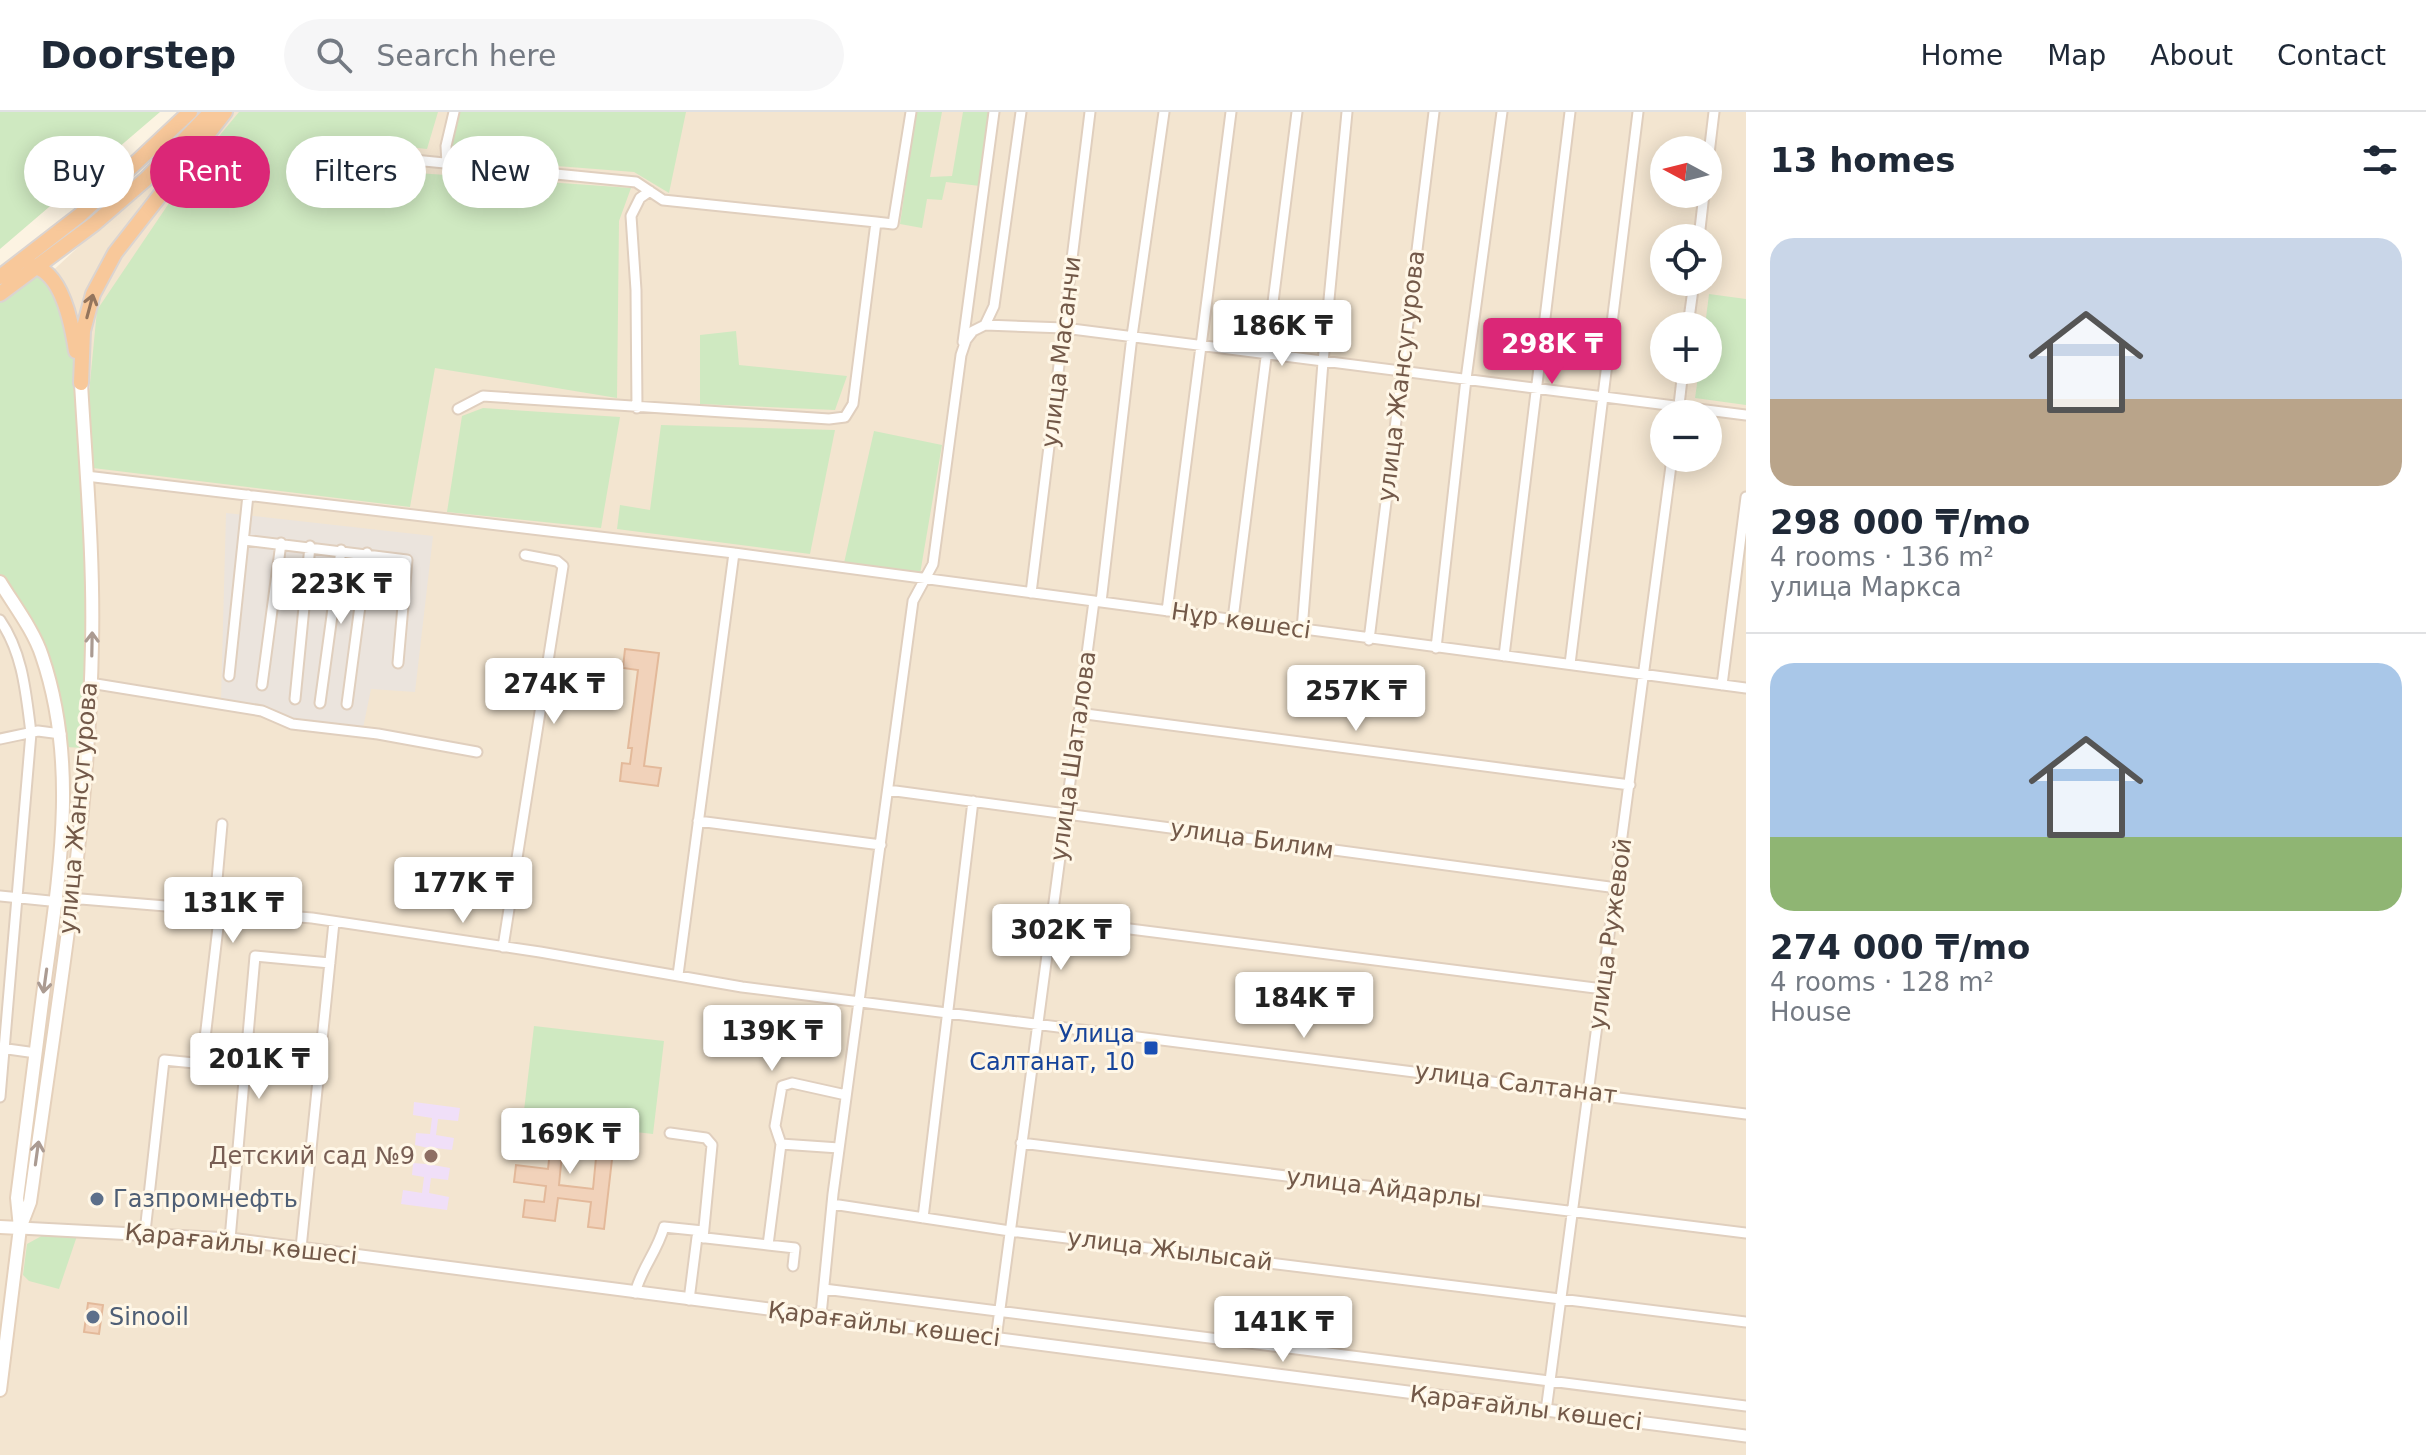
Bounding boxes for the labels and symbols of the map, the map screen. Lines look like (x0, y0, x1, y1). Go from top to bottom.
north arrow (1650, 136, 1722, 208)
street label: улица Жансугурова (1372, 249, 1430, 503)
street label: улица Масанчи (1035, 255, 1087, 449)
one-way arrow (83, 294, 98, 320)
pin: 186K ₸ (1217, 300, 1347, 368)
pin: 298K ₸ (1487, 318, 1617, 386)
pin: 223K ₸ (276, 558, 406, 626)
street label: Нұр көшесі (1169, 597, 1313, 645)
one-way arrow (84, 631, 100, 658)
street label: улица Шаталова (1044, 649, 1102, 863)
pin: 274K ₸ (489, 658, 619, 726)
pin: 257K ₸ (1291, 665, 1421, 733)
street label: улица Жансугурова (53, 681, 103, 935)
street label: улица Билим (1168, 814, 1336, 864)
street label: улица Ружевой (1583, 836, 1637, 1032)
pin: 177K ₸ (398, 857, 528, 925)
pin: 131K ₸ (168, 877, 298, 945)
pin: 302K ₸ (996, 904, 1126, 972)
one-way arrow (37, 968, 52, 993)
pin: 184K ₸ (1239, 972, 1369, 1040)
pin: 139K ₸ (707, 1005, 837, 1073)
place label: Улица Салтанат, 10 (969, 1020, 1135, 1076)
pin: 201K ₸ (194, 1033, 324, 1101)
marker: Улица Салтанат, 10 (1142, 1039, 1160, 1057)
street label: улица Салтанат (1413, 1057, 1619, 1109)
pin: 169K ₸ (505, 1108, 635, 1176)
one-way arrow (30, 1141, 45, 1166)
place label: Детский сад №9 (209, 1142, 415, 1170)
marker: Детский сад №9 (422, 1147, 440, 1165)
street label: улица Айдарлы (1285, 1162, 1483, 1214)
place label: Газпромнефть (113, 1185, 298, 1213)
marker: Газпромнефть (88, 1190, 106, 1208)
street label: Қарағайлы көшесі (123, 1218, 359, 1270)
street label: улица Жылысай (1066, 1224, 1274, 1276)
street label: Қарағайлы көшесі (766, 1296, 1002, 1352)
pin: 141K ₸ (1218, 1296, 1348, 1364)
place label: Sinooil (109, 1303, 189, 1331)
marker: Sinooil (84, 1308, 102, 1326)
street label: Қарағайлы көшесі (1408, 1380, 1644, 1436)

